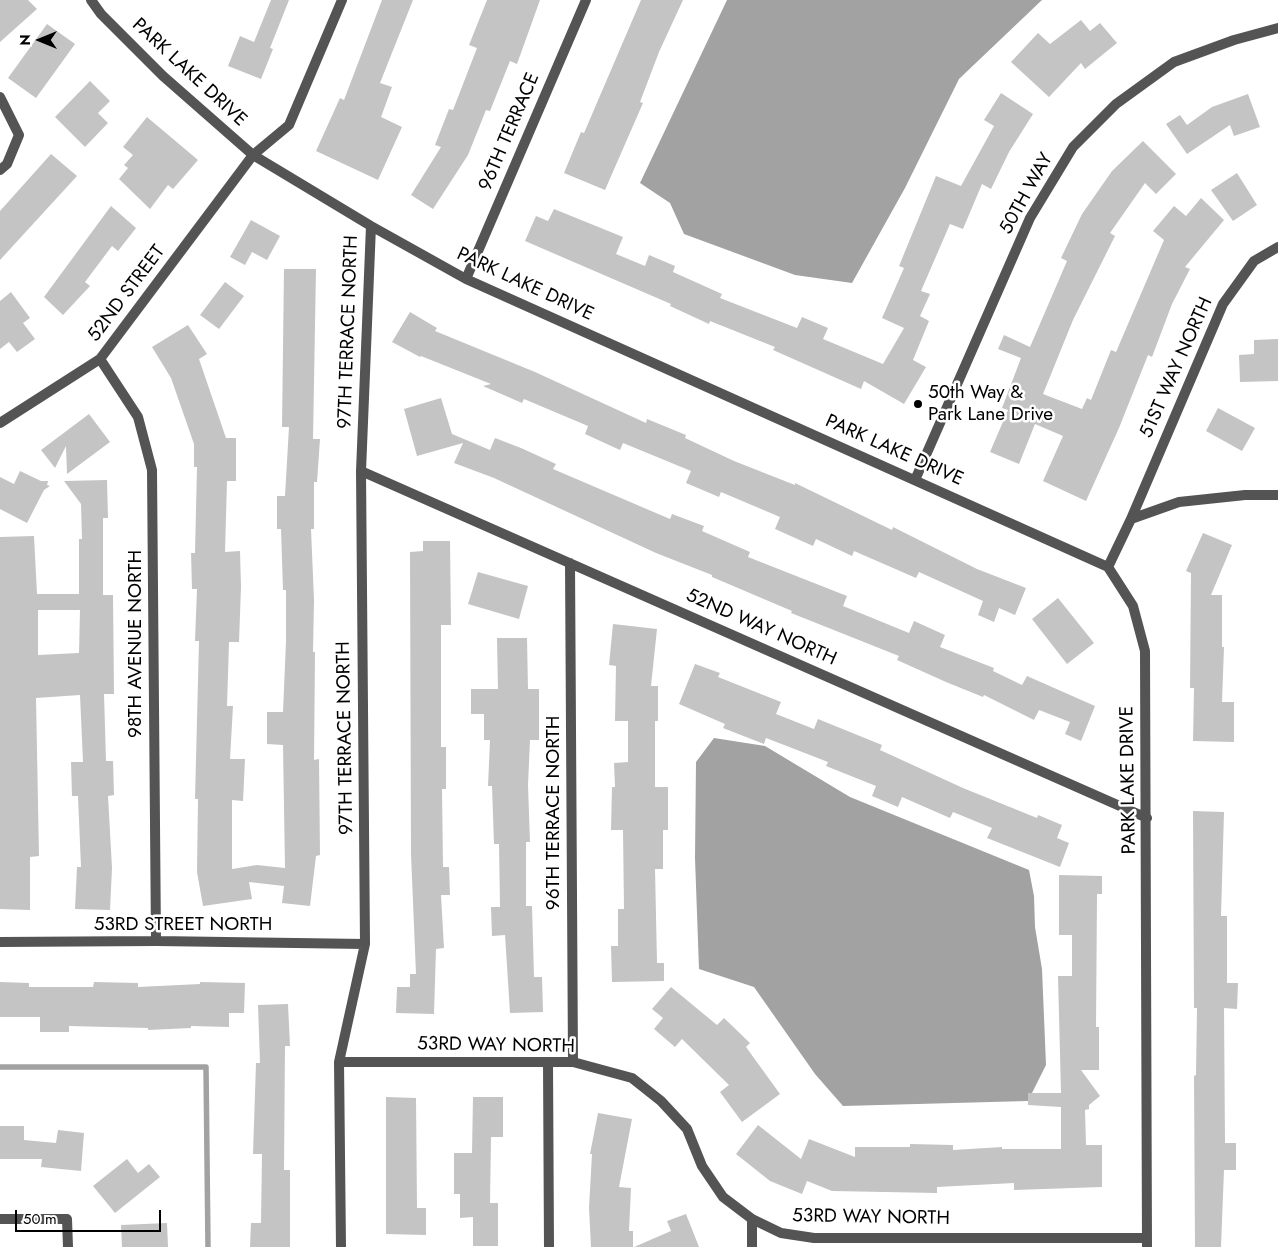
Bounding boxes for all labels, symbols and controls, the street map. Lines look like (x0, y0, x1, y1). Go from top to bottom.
street label: PARK LAKE DRIVE (127, 14, 251, 132)
north arrow (15, 15, 65, 65)
text: N (15, 34, 35, 46)
street label: 96TH TERRACE (475, 70, 545, 194)
street label: 50TH WAY (995, 150, 1059, 238)
street label: 97TH TERRACE NORTH (334, 235, 364, 429)
street label: 52ND STREET (83, 241, 171, 347)
street label: PARK LAKE DRIVE (453, 243, 597, 327)
street label: 51ST WAY NORTH (1136, 294, 1218, 442)
place label: 50th Way & Park Lane Drive (928, 382, 1053, 426)
marker: 50th Way & Park Lane Drive (912, 398, 924, 410)
street label: PARK LAKE DRIVE (822, 410, 966, 492)
street label: 98TH AVENUE NORTH (125, 550, 147, 738)
street label: 52ND WAY NORTH (682, 585, 840, 671)
street label: 97TH TERRACE NORTH (333, 641, 359, 835)
street label: PARK LAKE DRIVE (1116, 706, 1142, 854)
street label: 96TH TERRACE NORTH (543, 716, 565, 910)
street label: 53RD STREET NORTH (94, 914, 272, 936)
street label: 53RD WAY NORTH (417, 1033, 575, 1059)
scale bar (18, 1200, 164, 1232)
street label: 53RD WAY NORTH (792, 1205, 950, 1231)
text: 50 m (23, 1208, 57, 1230)

